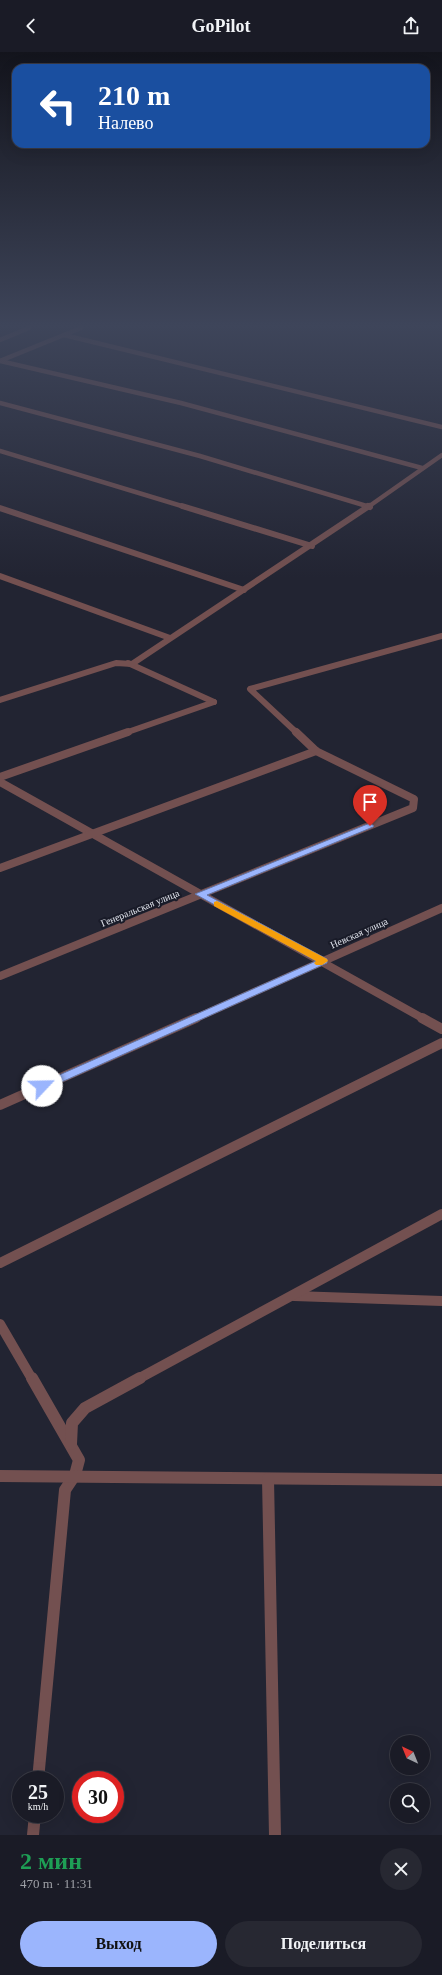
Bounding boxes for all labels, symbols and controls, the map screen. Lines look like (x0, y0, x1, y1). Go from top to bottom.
icon: back (20, 15, 42, 37)
icon: share (400, 15, 422, 37)
text: GoPilot (192, 16, 251, 36)
icon: left (32, 80, 84, 132)
text: 210 m (98, 80, 170, 111)
text: Налево (98, 113, 154, 133)
pin (353, 785, 387, 826)
icon: arrive (359, 791, 381, 813)
street label: Генеральская улица (99, 887, 181, 929)
street label: Невская улица (329, 915, 390, 951)
position arrow (21, 1065, 63, 1107)
north arrow (390, 1735, 430, 1775)
map controls (390, 1735, 430, 1823)
speed limit sign: 30 (72, 1771, 124, 1823)
text: 25 (28, 1781, 48, 1803)
button: search (390, 1783, 430, 1823)
text: km/h (28, 1801, 48, 1812)
text: 2 мин (20, 1848, 82, 1874)
button: close (380, 1848, 422, 1890)
text: 470 m · 11:31 (20, 1876, 93, 1891)
button: Выход (20, 1921, 217, 1967)
button: Поделиться (225, 1921, 422, 1967)

